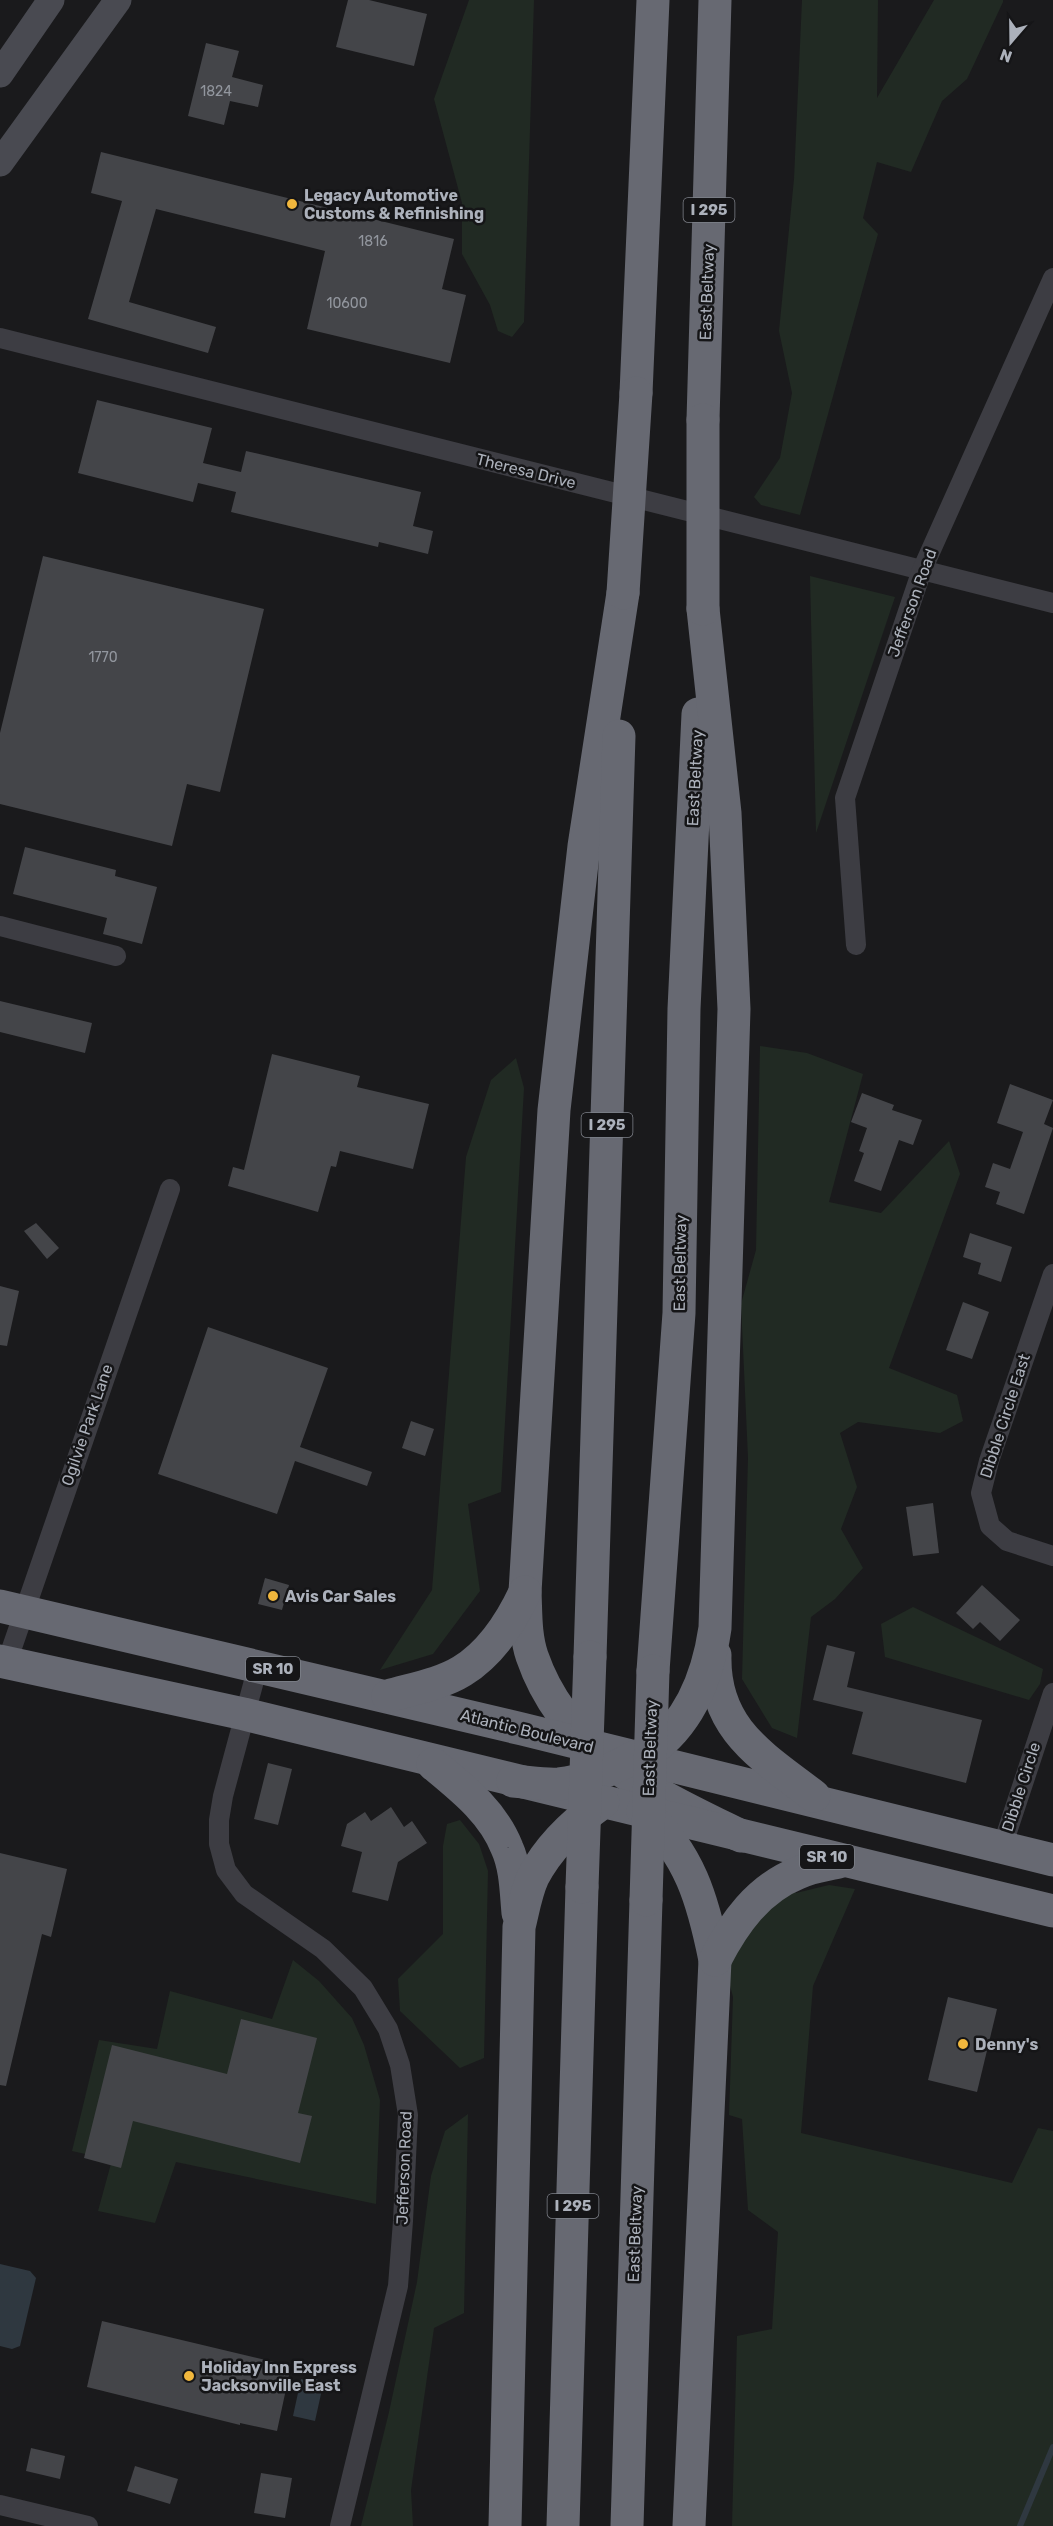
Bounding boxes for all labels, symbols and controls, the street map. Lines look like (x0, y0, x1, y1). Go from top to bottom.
north arrow (981, 12, 1041, 72)
text: N (997, 45, 1015, 67)
house number: 1824 (200, 83, 232, 100)
place label: Legacy Automotive Customs & Refinishing (304, 186, 484, 223)
marker: Legacy Automotive Customs & Refinishing (285, 197, 299, 211)
road number: I 295 (684, 198, 734, 222)
house number: 1816 (358, 233, 388, 250)
street label: East Beltway (696, 243, 718, 341)
house number: 10600 (326, 295, 368, 312)
street label: Theresa Drive (474, 449, 578, 493)
street label: Jefferson Road (884, 546, 940, 660)
house number: 1770 (88, 649, 118, 666)
street label: East Beltway (683, 729, 707, 827)
road number: I 295 (582, 1113, 632, 1137)
street label: East Beltway (670, 1214, 690, 1312)
street label: Dibble Circle East (976, 1351, 1034, 1481)
street label: Ogilvie Park Lane (57, 1362, 117, 1488)
place label: Avis Car Sales (285, 1587, 396, 1606)
marker: Avis Car Sales (266, 1589, 280, 1603)
road number: SR 10 (246, 1657, 300, 1681)
street label: East Beltway (639, 1699, 661, 1797)
street label: Atlantic Boulevard (458, 1705, 596, 1757)
street label: Dibble Circle (998, 1740, 1044, 1834)
road number: SR 10 (800, 1845, 854, 1869)
place label: Denny's (975, 2035, 1038, 2054)
marker: Denny's (956, 2037, 970, 2051)
street label: Jefferson Road (393, 2111, 415, 2225)
street label: East Beltway (624, 2185, 646, 2283)
road number: I 295 (548, 2194, 598, 2218)
place label: Holiday Inn Express Jacksonville East (201, 2358, 357, 2395)
marker: Holiday Inn Express Jacksonville East (182, 2369, 196, 2383)

